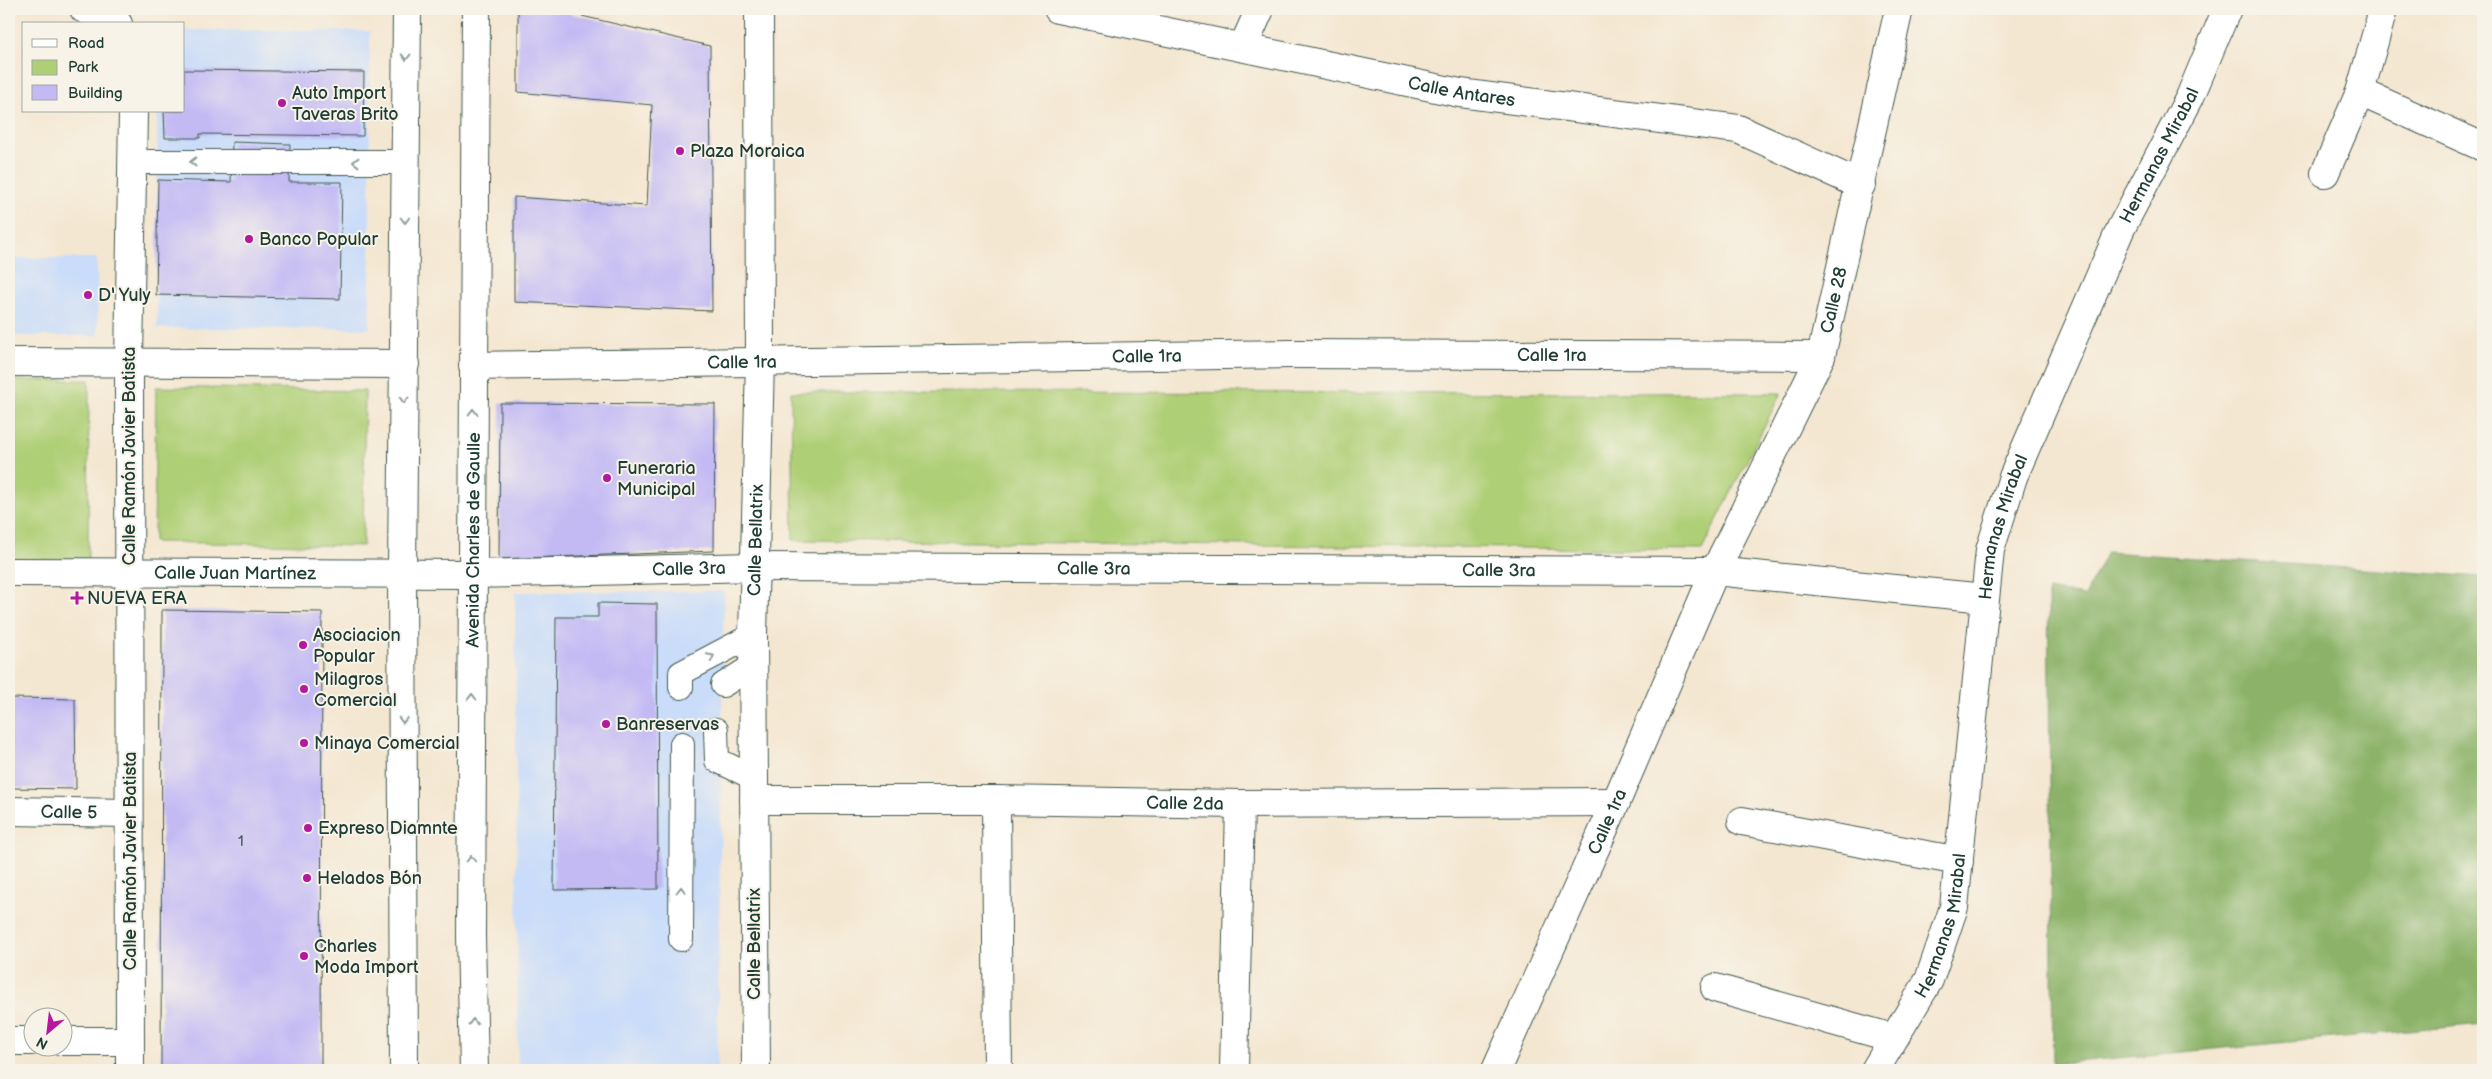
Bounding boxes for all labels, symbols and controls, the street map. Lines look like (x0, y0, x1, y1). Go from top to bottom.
legend (22, 22, 185, 112)
text: Road (68, 34, 104, 53)
one-way arrow (401, 54, 411, 62)
text: Park (68, 58, 99, 77)
street label: Calle Antares (1406, 72, 1517, 111)
place label: Auto Import Taveras Brito (292, 83, 399, 125)
text: Building (68, 84, 123, 103)
street label: Hermanas Mirabal (2115, 85, 2204, 227)
marker: Auto Import Taveras Brito (276, 97, 288, 109)
place label: Plaza Moraica (690, 141, 805, 162)
marker: Plaza Moraica (674, 145, 686, 157)
one-way arrow (189, 157, 197, 167)
one-way arrow (352, 157, 360, 167)
one-way arrow (400, 216, 410, 224)
place label: Banco Popular (259, 229, 379, 250)
marker: Banco Popular (243, 233, 255, 245)
street label: Calle 28 (1816, 265, 1852, 335)
place label: D' Yuly (98, 285, 152, 306)
marker: D' Yuly (82, 289, 94, 301)
street label: Calle 1ra (1517, 345, 1587, 366)
street label: Calle Ramón Javier Batista (119, 346, 140, 566)
street label: Calle 1ra (1112, 346, 1182, 368)
street label: Calle 1ra (707, 352, 777, 374)
one-way arrow (399, 396, 409, 404)
one-way arrow (468, 407, 478, 415)
street label: Avenida Charles de Gaulle (463, 432, 485, 648)
street label: Hermanas Mirabal (1975, 451, 2032, 601)
place label: Funeraria Municipal (617, 458, 696, 500)
marker: Funeraria Municipal (601, 472, 613, 484)
street label: Calle Bellatrix (744, 483, 768, 596)
street label: Calle 3ra (652, 558, 726, 581)
street label: Calle 3ra (1057, 558, 1131, 580)
street label: Calle 3ra (1462, 560, 1536, 581)
street label: Calle Juan Martínez (154, 563, 316, 584)
place label: NUEVA ERA (87, 588, 187, 609)
marker: NUEVA ERA (71, 592, 83, 604)
place label: Asociacion Popular (313, 625, 401, 667)
marker: Asociacion Popular (297, 639, 309, 651)
one-way arrow (706, 653, 715, 663)
place label: Milagros Comercial (314, 669, 397, 711)
marker: Milagros Comercial (298, 683, 310, 695)
one-way arrow (467, 692, 477, 700)
place label: Banreservas (616, 714, 719, 735)
one-way arrow (398, 716, 408, 724)
marker: Banreservas (600, 718, 612, 730)
place label: Minaya Comercial (314, 733, 460, 754)
marker: Minaya Comercial (298, 737, 310, 749)
street label: Calle Ramón Javier Batista (120, 751, 141, 971)
street label: Calle 1ra (1584, 786, 1631, 858)
street label: Calle 2da (1146, 792, 1224, 815)
street label: Calle 5 (40, 802, 98, 823)
place label: Expreso Diamnte (318, 818, 458, 839)
marker: Expreso Diamnte (302, 822, 314, 834)
house number: 1 (238, 832, 244, 851)
street label: Hermanas Mirabal (1911, 852, 1970, 1002)
one-way arrow (466, 855, 476, 862)
place label: Helados Bón (317, 868, 422, 889)
marker: Helados Bón (301, 872, 313, 884)
one-way arrow (676, 886, 686, 894)
street label: Calle Bellatrix (744, 887, 765, 1000)
place label: Charles Moda Import (314, 936, 419, 978)
marker: Charles Moda Import (298, 950, 310, 962)
north arrow (22, 1006, 72, 1056)
one-way arrow (467, 1017, 478, 1025)
text: N (33, 1033, 51, 1053)

